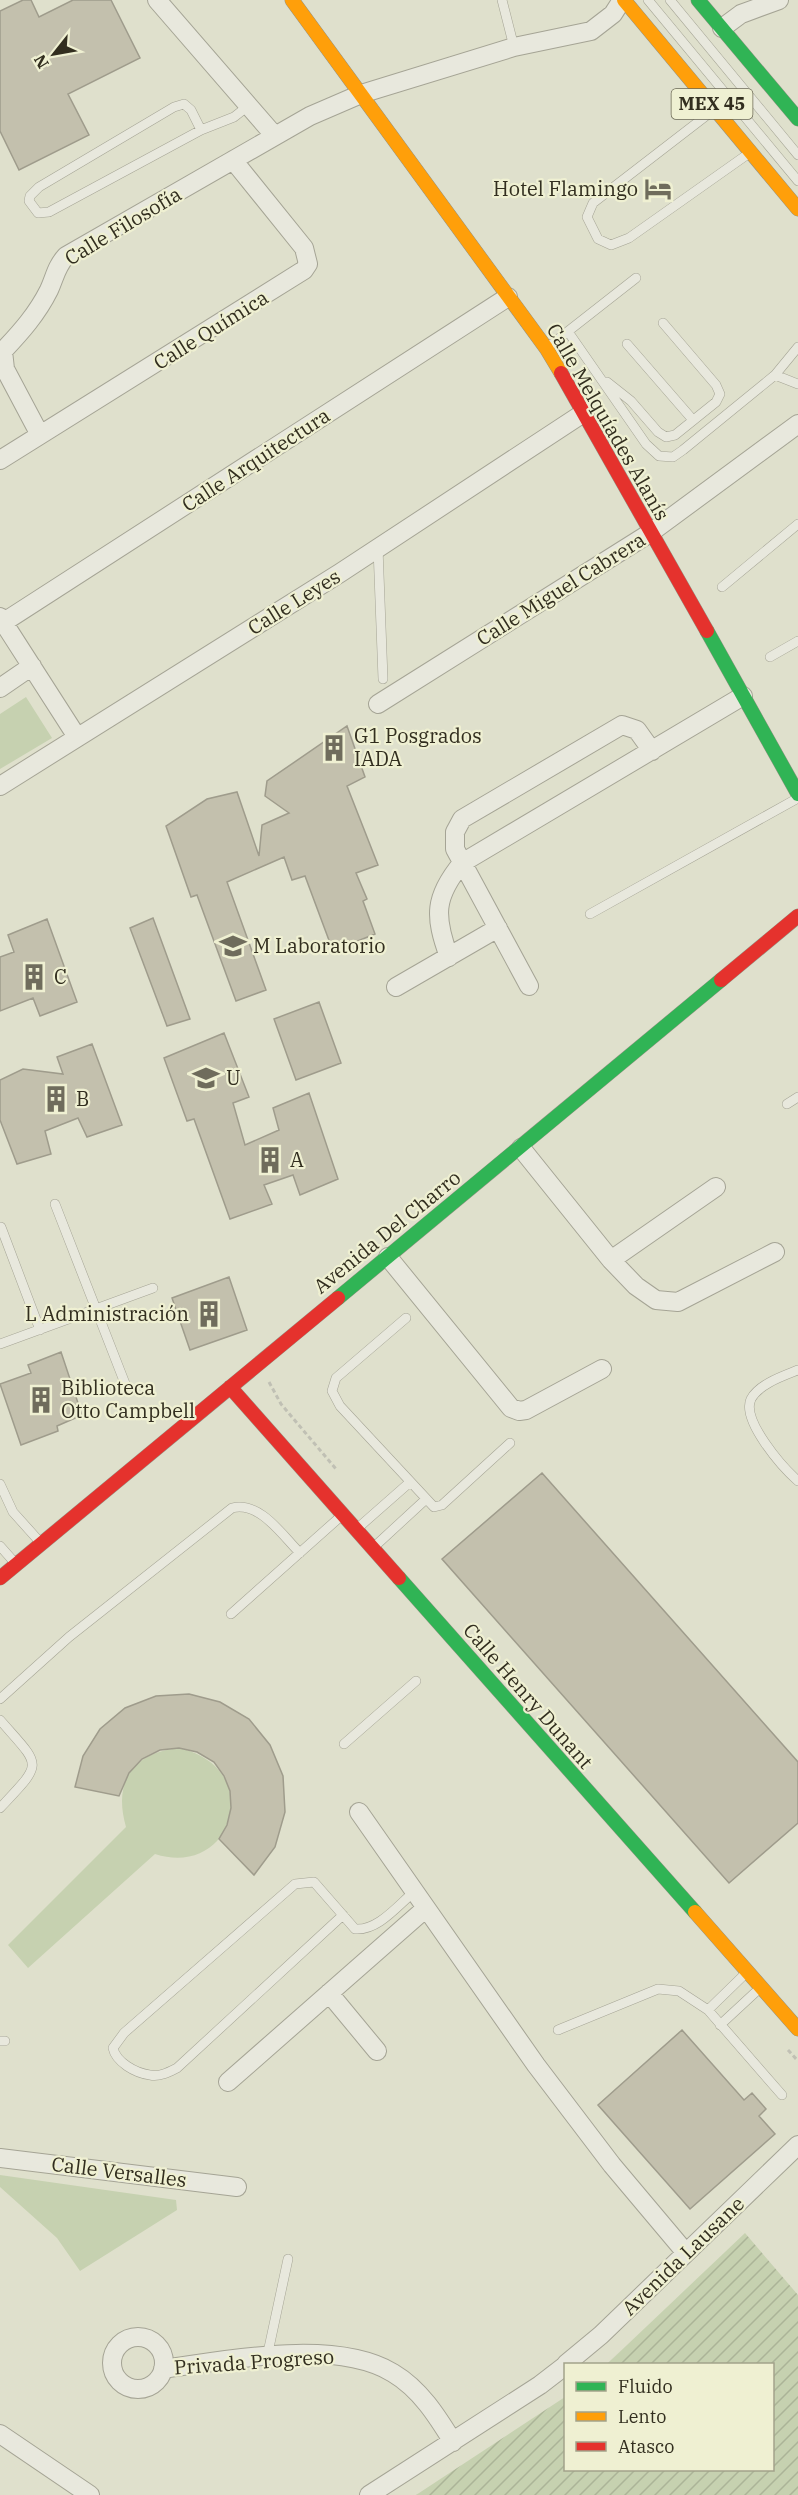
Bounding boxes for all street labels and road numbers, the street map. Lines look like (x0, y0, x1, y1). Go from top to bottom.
road number: MEX 45 (672, 89, 752, 119)
street label: Calle Filosofía (59, 180, 186, 271)
street label: Calle Química (148, 283, 273, 376)
street label: Calle Melquíades Alanís (541, 318, 676, 525)
street label: Calle Arquitectura (176, 401, 335, 518)
street label: Calle Miguel Cabrera (471, 526, 650, 651)
street label: Calle Leyes (242, 562, 345, 641)
street label: Avenida Del Charro (307, 1164, 466, 1299)
street label: Calle Henry Dunant (457, 1617, 599, 1774)
street label: Calle Versalles (50, 2150, 188, 2193)
street label: Avenida Lausane (616, 2190, 750, 2321)
street label: Privada Progreso (173, 2342, 335, 2381)

